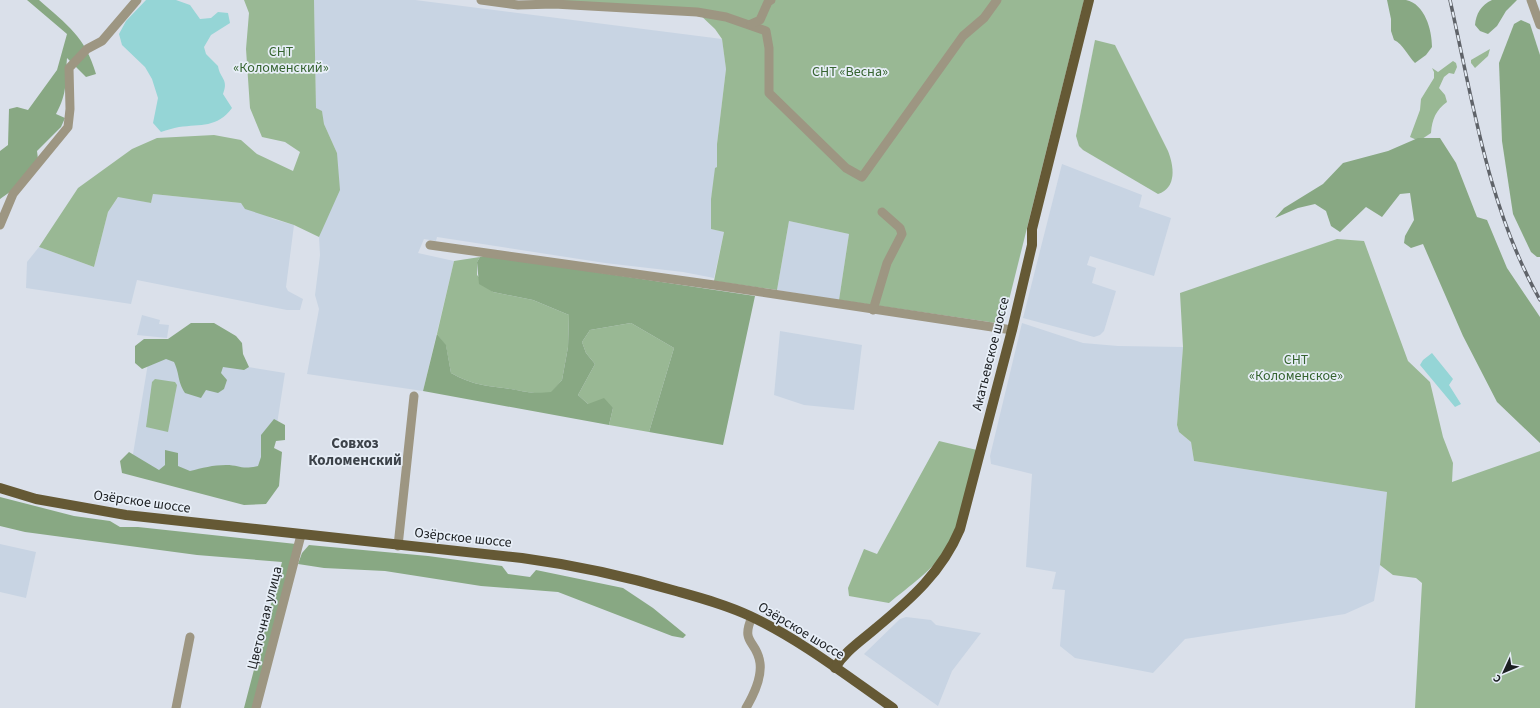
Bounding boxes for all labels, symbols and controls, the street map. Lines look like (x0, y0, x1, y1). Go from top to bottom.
park label: СНТ «Коломенский» (233, 42, 329, 78)
park label: СНТ «Весна» (812, 62, 888, 82)
street label: Акатьевское шоссе (967, 295, 1015, 413)
park label: СНТ «Коломенское» (1249, 350, 1343, 386)
district label: Совхоз Коломенский (308, 433, 402, 471)
street label: Озёрское шоссе (92, 485, 192, 519)
street label: Озёрское шоссе (413, 523, 513, 553)
street label: Цветочная улица (243, 564, 287, 672)
street label: Озёрское шоссе (754, 597, 848, 665)
north arrow (1484, 652, 1524, 692)
text: С (1489, 671, 1505, 686)

